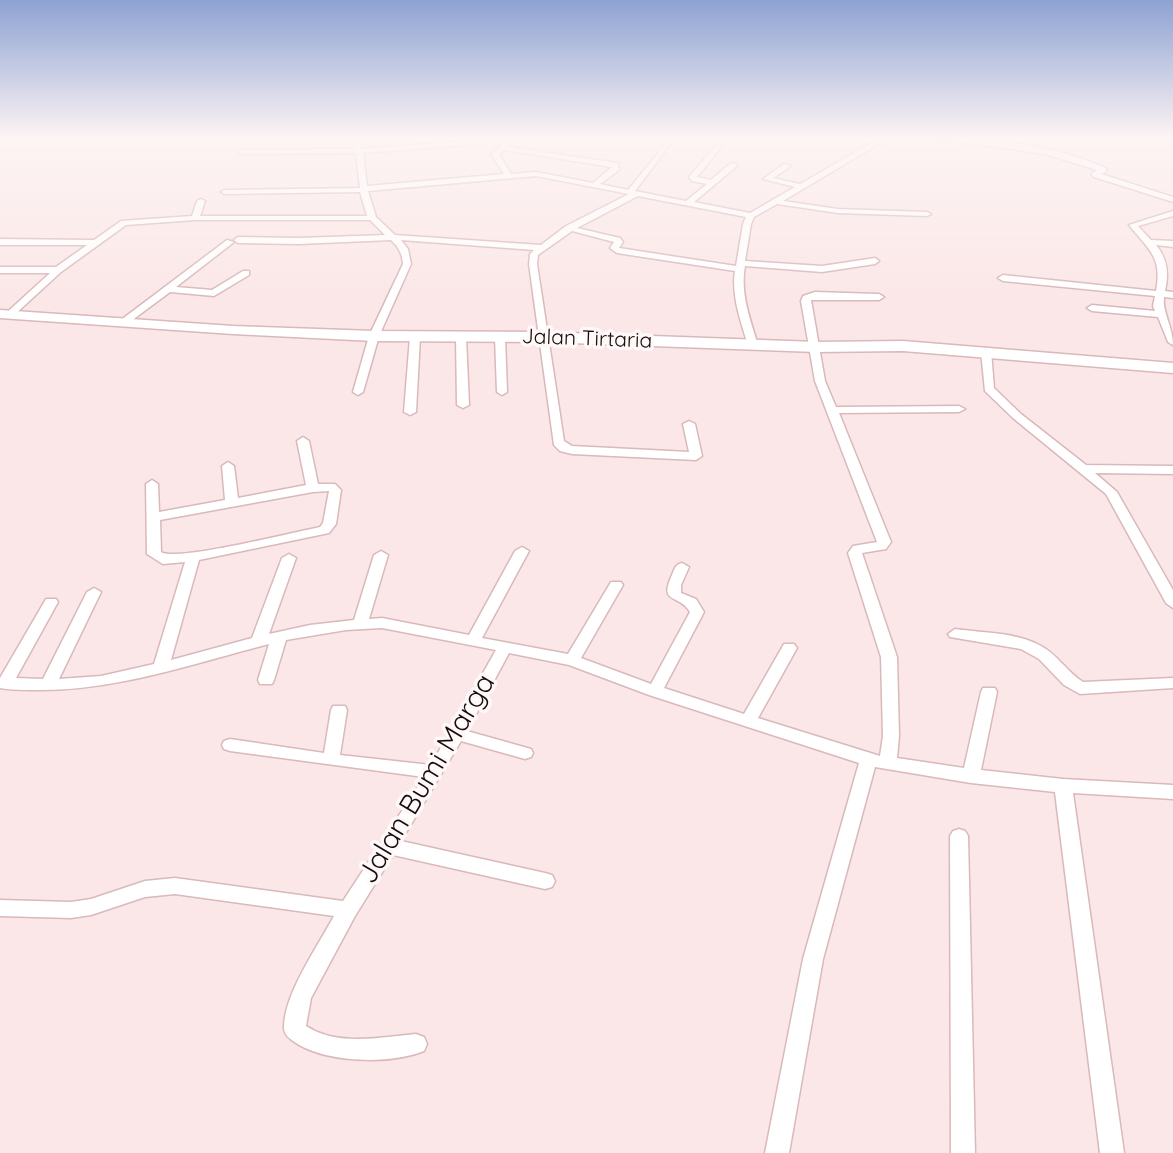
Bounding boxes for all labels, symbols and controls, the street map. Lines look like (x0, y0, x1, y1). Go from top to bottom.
street label: Jalan Tirtaria (521, 324, 653, 354)
street label: Jalan Bumi Marga (351, 668, 503, 890)

